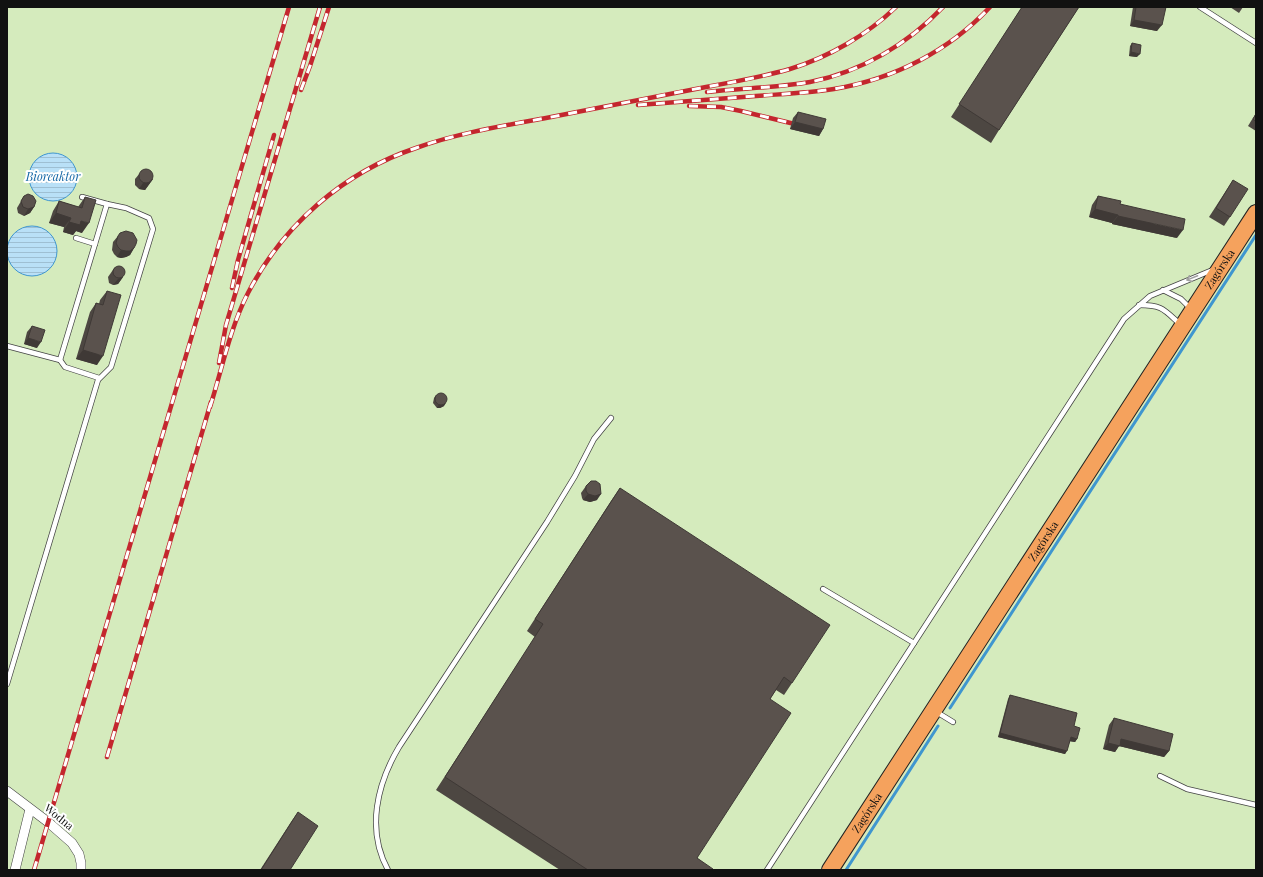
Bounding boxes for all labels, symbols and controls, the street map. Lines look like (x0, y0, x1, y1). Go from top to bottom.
water label: Bioreaktor (25, 168, 81, 184)
street label: Zagórska (1201, 246, 1238, 292)
one-way arrow (1187, 274, 1199, 282)
street label: Zagórska (1024, 517, 1062, 564)
street label: Zagórska (848, 789, 885, 836)
street label: Wodna (41, 800, 78, 833)

